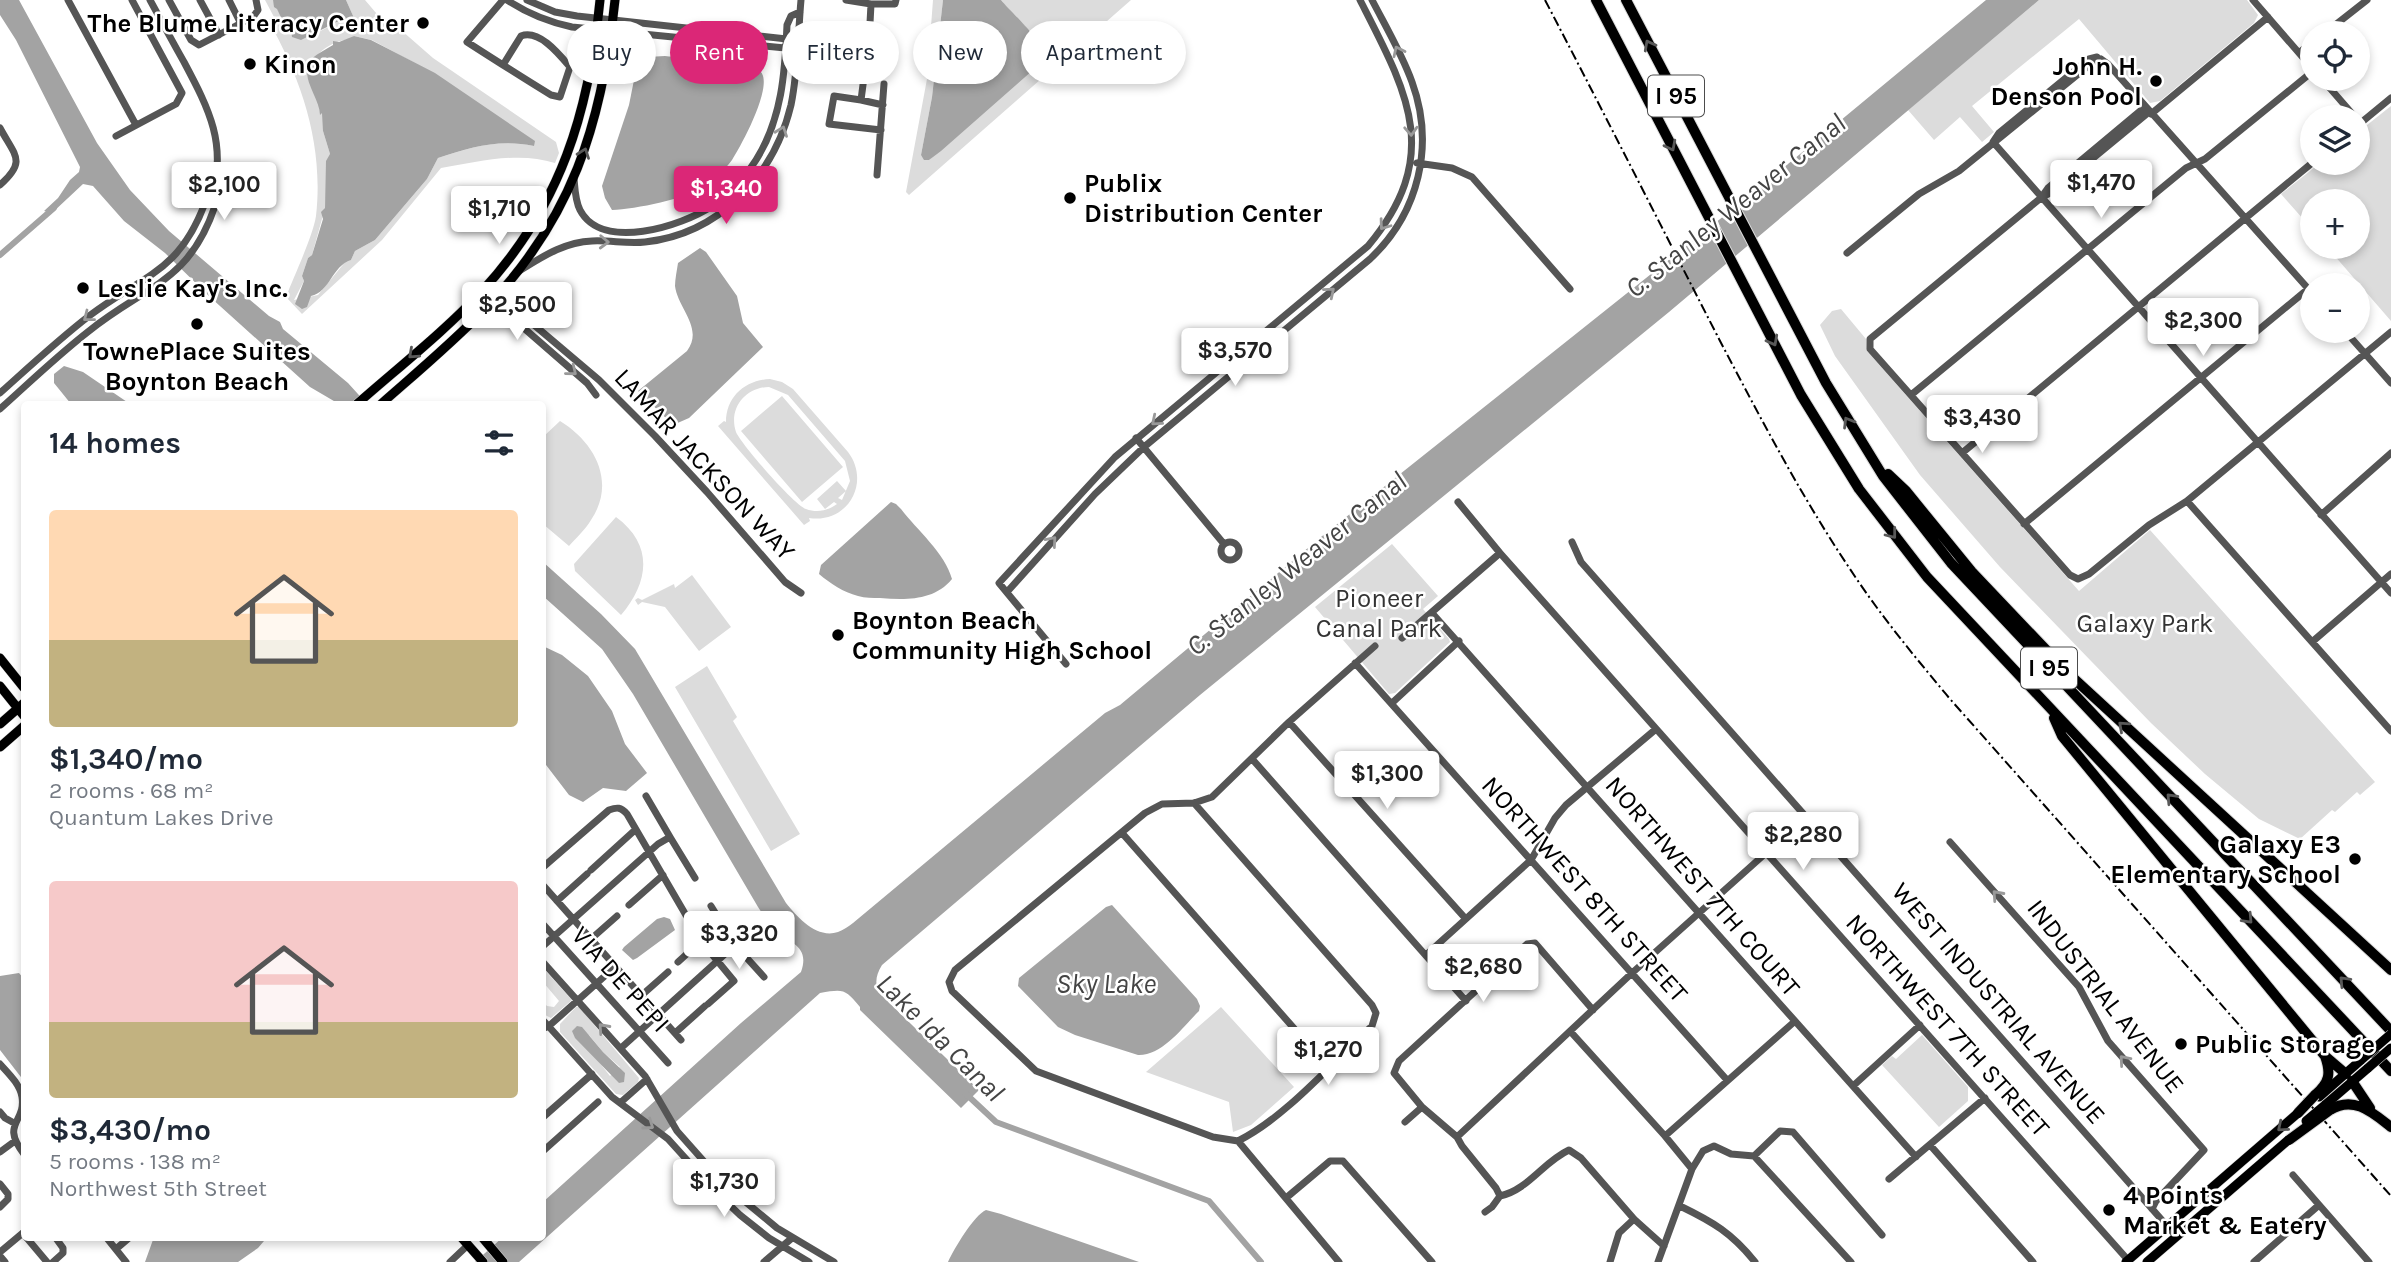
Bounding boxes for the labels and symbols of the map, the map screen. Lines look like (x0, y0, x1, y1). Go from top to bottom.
place label: The Blume Literacy Center (88, 8, 410, 39)
marker: The Blume Literacy Center (415, 15, 431, 31)
one-way arrow (1644, 40, 1658, 52)
one-way arrow (1392, 46, 1406, 58)
place label: Kinon (264, 49, 337, 80)
place label: John H. Denson Pool (1991, 51, 2142, 112)
marker: Kinon (242, 56, 258, 72)
marker: John H. Denson Pool (2148, 73, 2164, 89)
road number: I 95 (1648, 76, 1704, 116)
water label: C. Stanley Weaver Canal (1618, 106, 1852, 304)
one-way arrow (774, 126, 788, 138)
one-way arrow (1403, 126, 1418, 137)
one-way arrow (1663, 139, 1676, 151)
one-way arrow (576, 147, 590, 159)
pin: $1,470 (2044, 160, 2158, 220)
pin: $2,100 (167, 162, 281, 222)
pin: $1,340 (669, 166, 783, 226)
place label: Publix Distribution Center (1084, 168, 1323, 229)
pin: $1,710 (442, 187, 556, 246)
marker: Publix Distribution Center (1062, 190, 1078, 206)
one-way arrow (1380, 217, 1392, 230)
one-way arrow (599, 234, 610, 249)
place label: Leslie Kay's Inc. (97, 273, 288, 304)
marker: Leslie Kay's Inc. (75, 280, 91, 296)
pin: $2,500 (460, 282, 574, 342)
one-way arrow (1323, 287, 1335, 300)
pin: $2,300 (2146, 298, 2260, 358)
one-way arrow (83, 309, 96, 322)
marker: TownePlace Suites Boynton Beach (189, 316, 205, 332)
pin: $3,570 (1178, 328, 1292, 388)
one-way arrow (1764, 334, 1778, 346)
place label: TownePlace Suites Boynton Beach (83, 336, 311, 397)
one-way arrow (408, 346, 421, 359)
one-way arrow (564, 362, 576, 375)
street label: LAMAR JACKSON WAY (608, 362, 802, 567)
pin: $3,430 (1925, 396, 2039, 455)
one-way arrow (1152, 413, 1165, 425)
one-way arrow (1843, 416, 1856, 429)
water label: C. Stanley Weaver Canal (1179, 464, 1413, 662)
one-way arrow (1884, 527, 1897, 539)
one-way arrow (1044, 537, 1056, 550)
park label: Pioneer Canal Park (1316, 583, 1442, 644)
place label: Boynton Beach Community High School (852, 605, 1152, 666)
park label: Galaxy Park (2077, 608, 2213, 639)
marker: Boynton Beach Community High School (830, 627, 846, 643)
road number: I 95 (2021, 648, 2077, 688)
one-way arrow (2118, 722, 2131, 734)
pin: $1,300 (1330, 752, 1444, 811)
street label: NORTHWEST 8TH STREET (1475, 770, 1694, 1009)
street label: NORTHWEST 7TH COURT (1599, 770, 1807, 1003)
one-way arrow (2167, 793, 2180, 806)
pin: $2,280 (1746, 812, 1860, 872)
place label: Galaxy E3 Elementary School (2110, 829, 2341, 890)
marker: Galaxy E3 Elementary School (2347, 851, 2363, 867)
street label: WEST INDUSTRIAL AVENUE (1885, 876, 2112, 1130)
one-way arrow (1993, 890, 2005, 903)
street label: INDUSTRIAL AVENUE (2020, 893, 2191, 1099)
street label: NORTHWEST 7TH STREET (1839, 907, 2056, 1143)
one-way arrow (2239, 911, 2252, 924)
pin: $3,320 (682, 912, 796, 971)
street label: VIA DE PEPI (565, 920, 676, 1039)
pin: $2,680 (1426, 944, 1540, 1004)
water label: Lake Ida Canal (870, 967, 1011, 1108)
water label: Sky Lake (1056, 967, 1156, 1000)
one-way arrow (2340, 976, 2353, 989)
one-way arrow (598, 1023, 611, 1036)
pin: $1,270 (1271, 1028, 1385, 1087)
place label: Public Storage (2195, 1029, 2375, 1060)
marker: Public Storage (2173, 1036, 2189, 1052)
one-way arrow (2120, 1055, 2133, 1068)
one-way arrow (641, 1117, 654, 1129)
one-way arrow (2277, 1119, 2290, 1131)
pin: $1,730 (667, 1160, 781, 1219)
place label: 4 Points Market & Eatery (2123, 1180, 2327, 1241)
marker: 4 Points Market & Eatery (2101, 1202, 2117, 1218)

